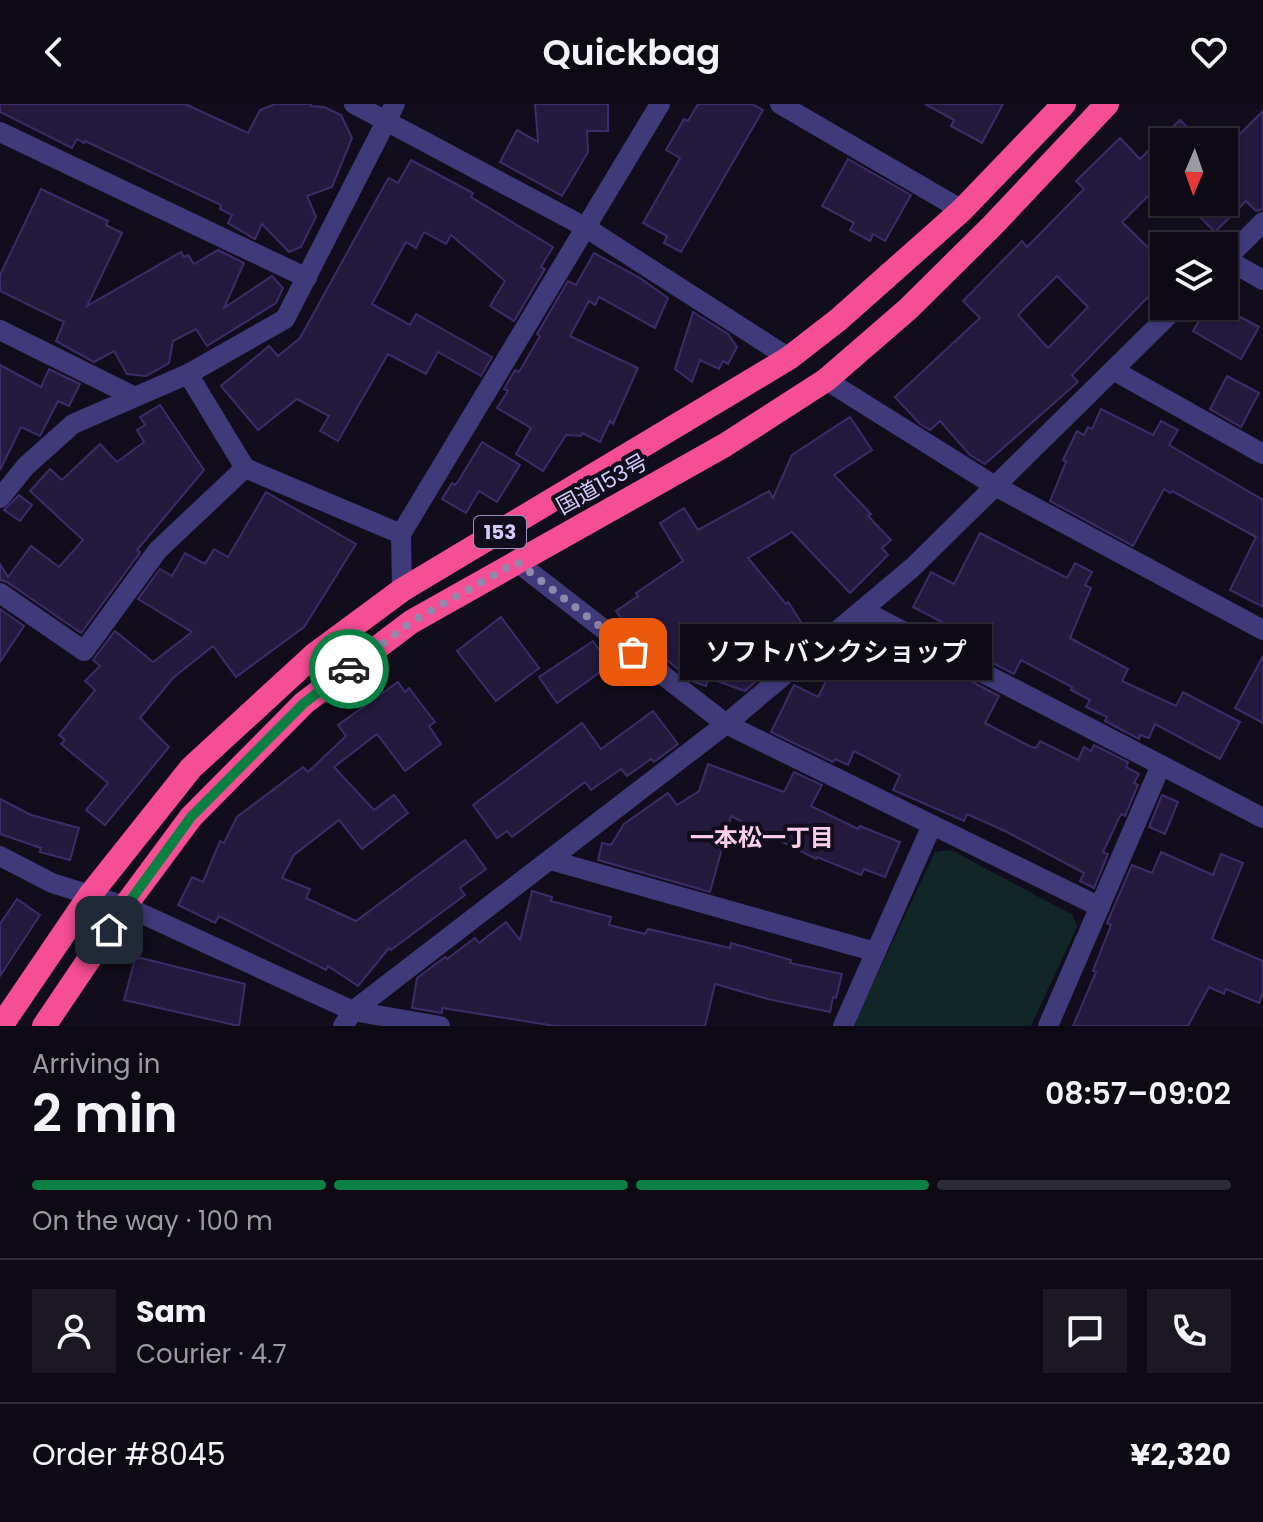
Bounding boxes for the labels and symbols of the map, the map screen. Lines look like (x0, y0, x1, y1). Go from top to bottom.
north arrow (1150, 128, 1238, 216)
street label: 国道153号 (551, 446, 653, 522)
road number: 153 (474, 516, 526, 548)
pin (599, 618, 667, 686)
callout: ソフトバンクショップ (681, 624, 993, 680)
courier (309, 629, 389, 709)
district label: 一本松一丁目 (690, 821, 834, 854)
pin (75, 896, 143, 964)

